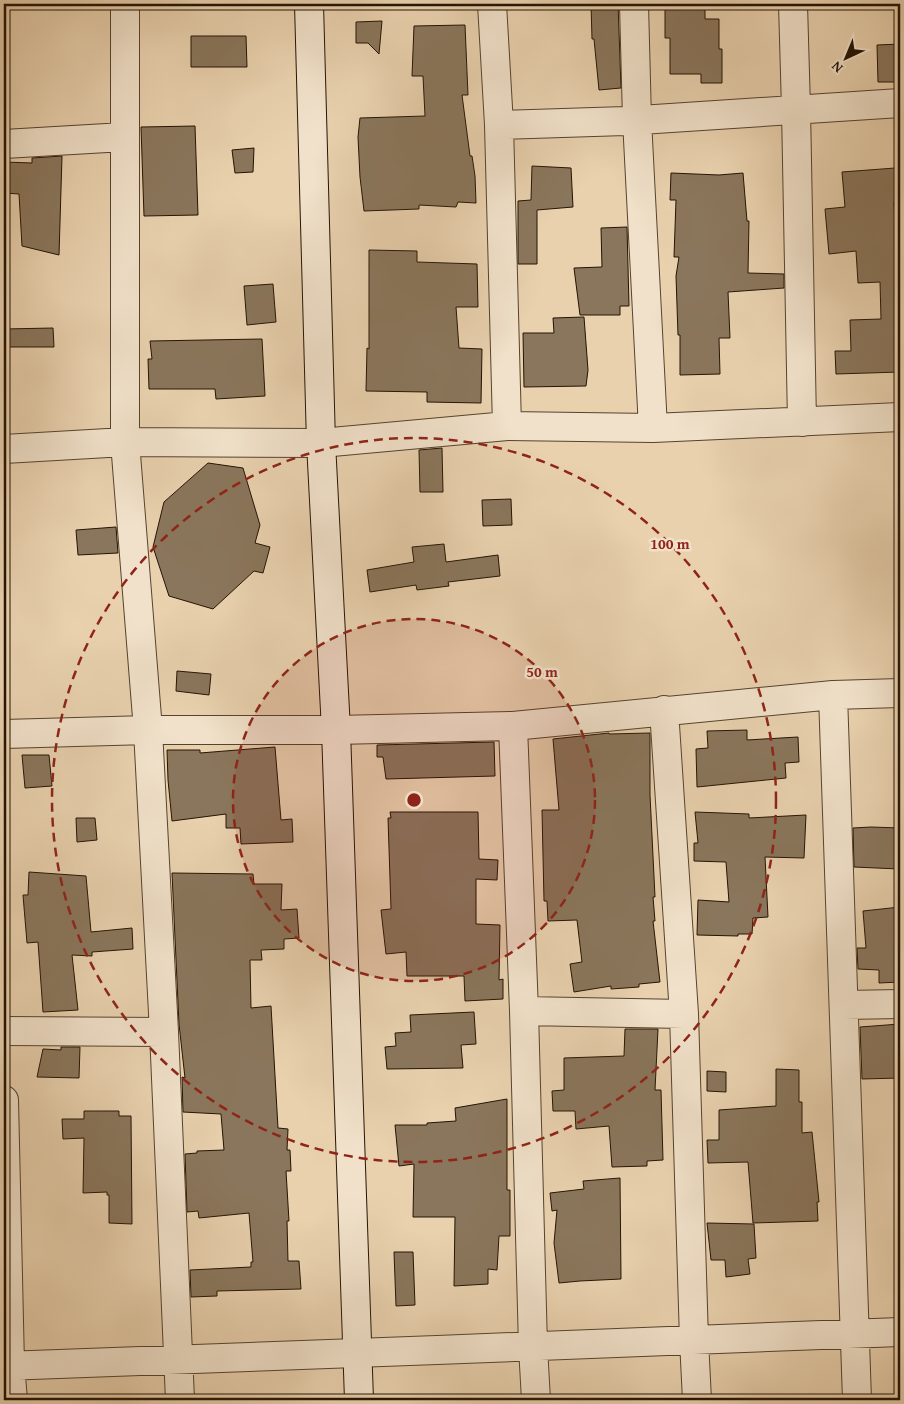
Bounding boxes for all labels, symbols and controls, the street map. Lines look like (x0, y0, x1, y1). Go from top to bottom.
north arrow (822, 32, 872, 82)
text: N (826, 56, 847, 78)
text: 100 m (650, 533, 690, 554)
text: 50 m (526, 661, 558, 682)
centre of rings (405, 791, 423, 809)

